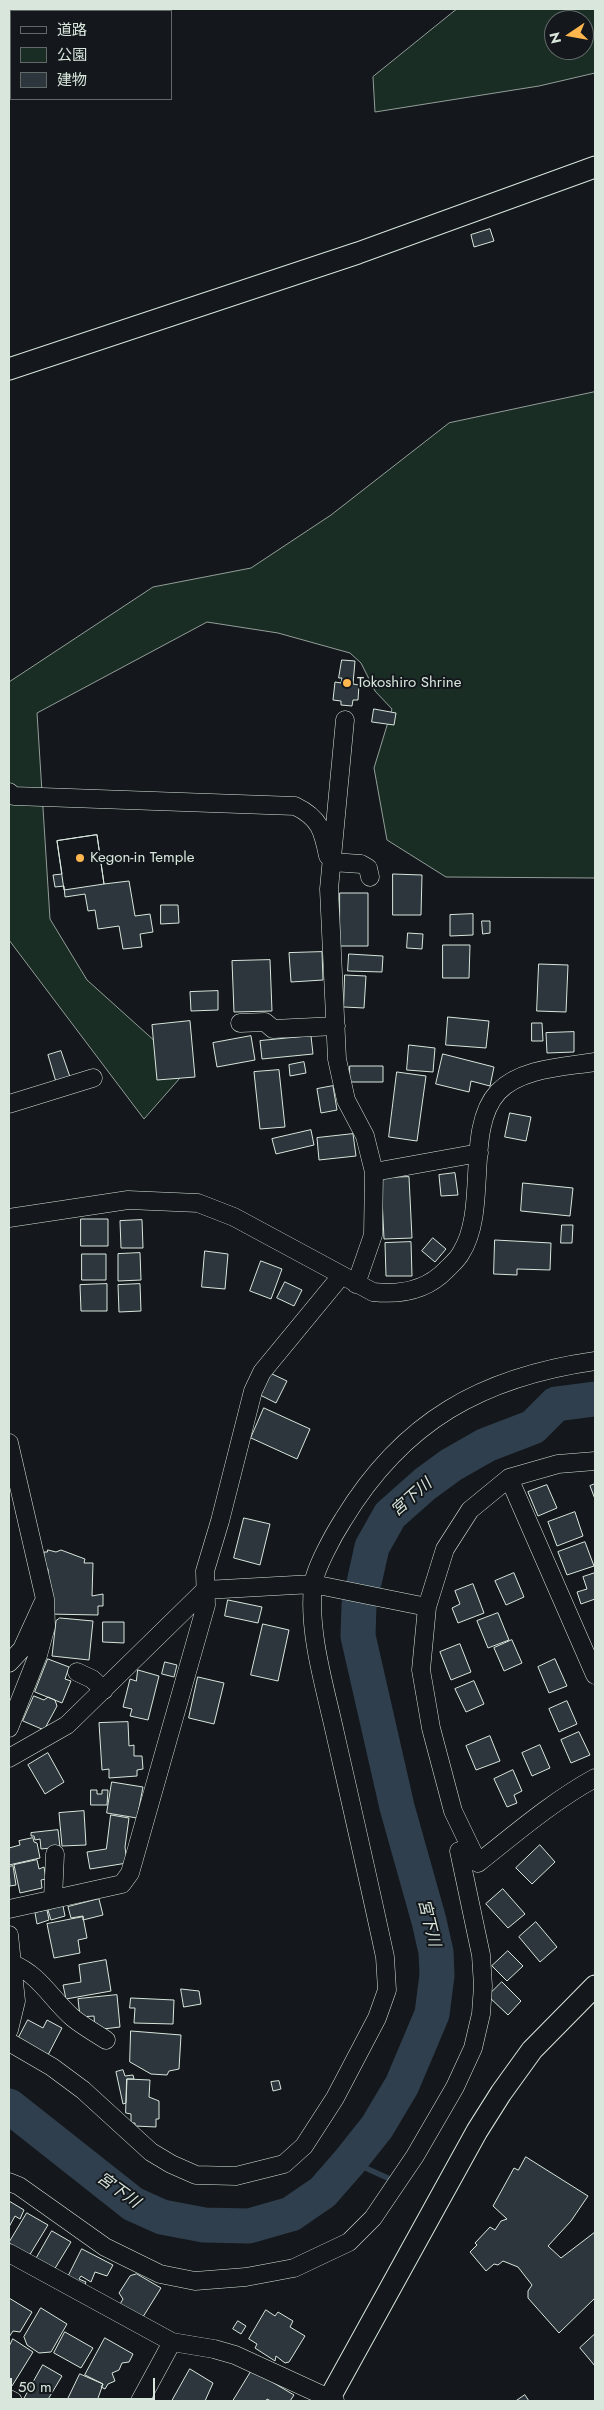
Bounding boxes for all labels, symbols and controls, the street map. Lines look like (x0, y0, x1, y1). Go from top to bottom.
legend (10, 10, 172, 100)
north arrow (544, 10, 594, 60)
text: 道路 (57, 19, 87, 41)
text: N (544, 30, 566, 45)
text: 公園 (57, 44, 87, 66)
text: 建物 (57, 69, 87, 91)
place label: Tokoshiro Shrine (357, 674, 461, 692)
marker: Tokoshiro Shrine (341, 677, 353, 689)
place label: Kegon-in Temple (90, 849, 194, 867)
marker: Kegon-in Temple (74, 852, 86, 864)
water label: 宮下川 (388, 1475, 436, 1521)
water label: 宮下川 (413, 1897, 443, 1949)
water label: 宮下川 (93, 2169, 143, 2213)
scale bar (12, 2368, 158, 2400)
text: 50 m (18, 2376, 52, 2398)

